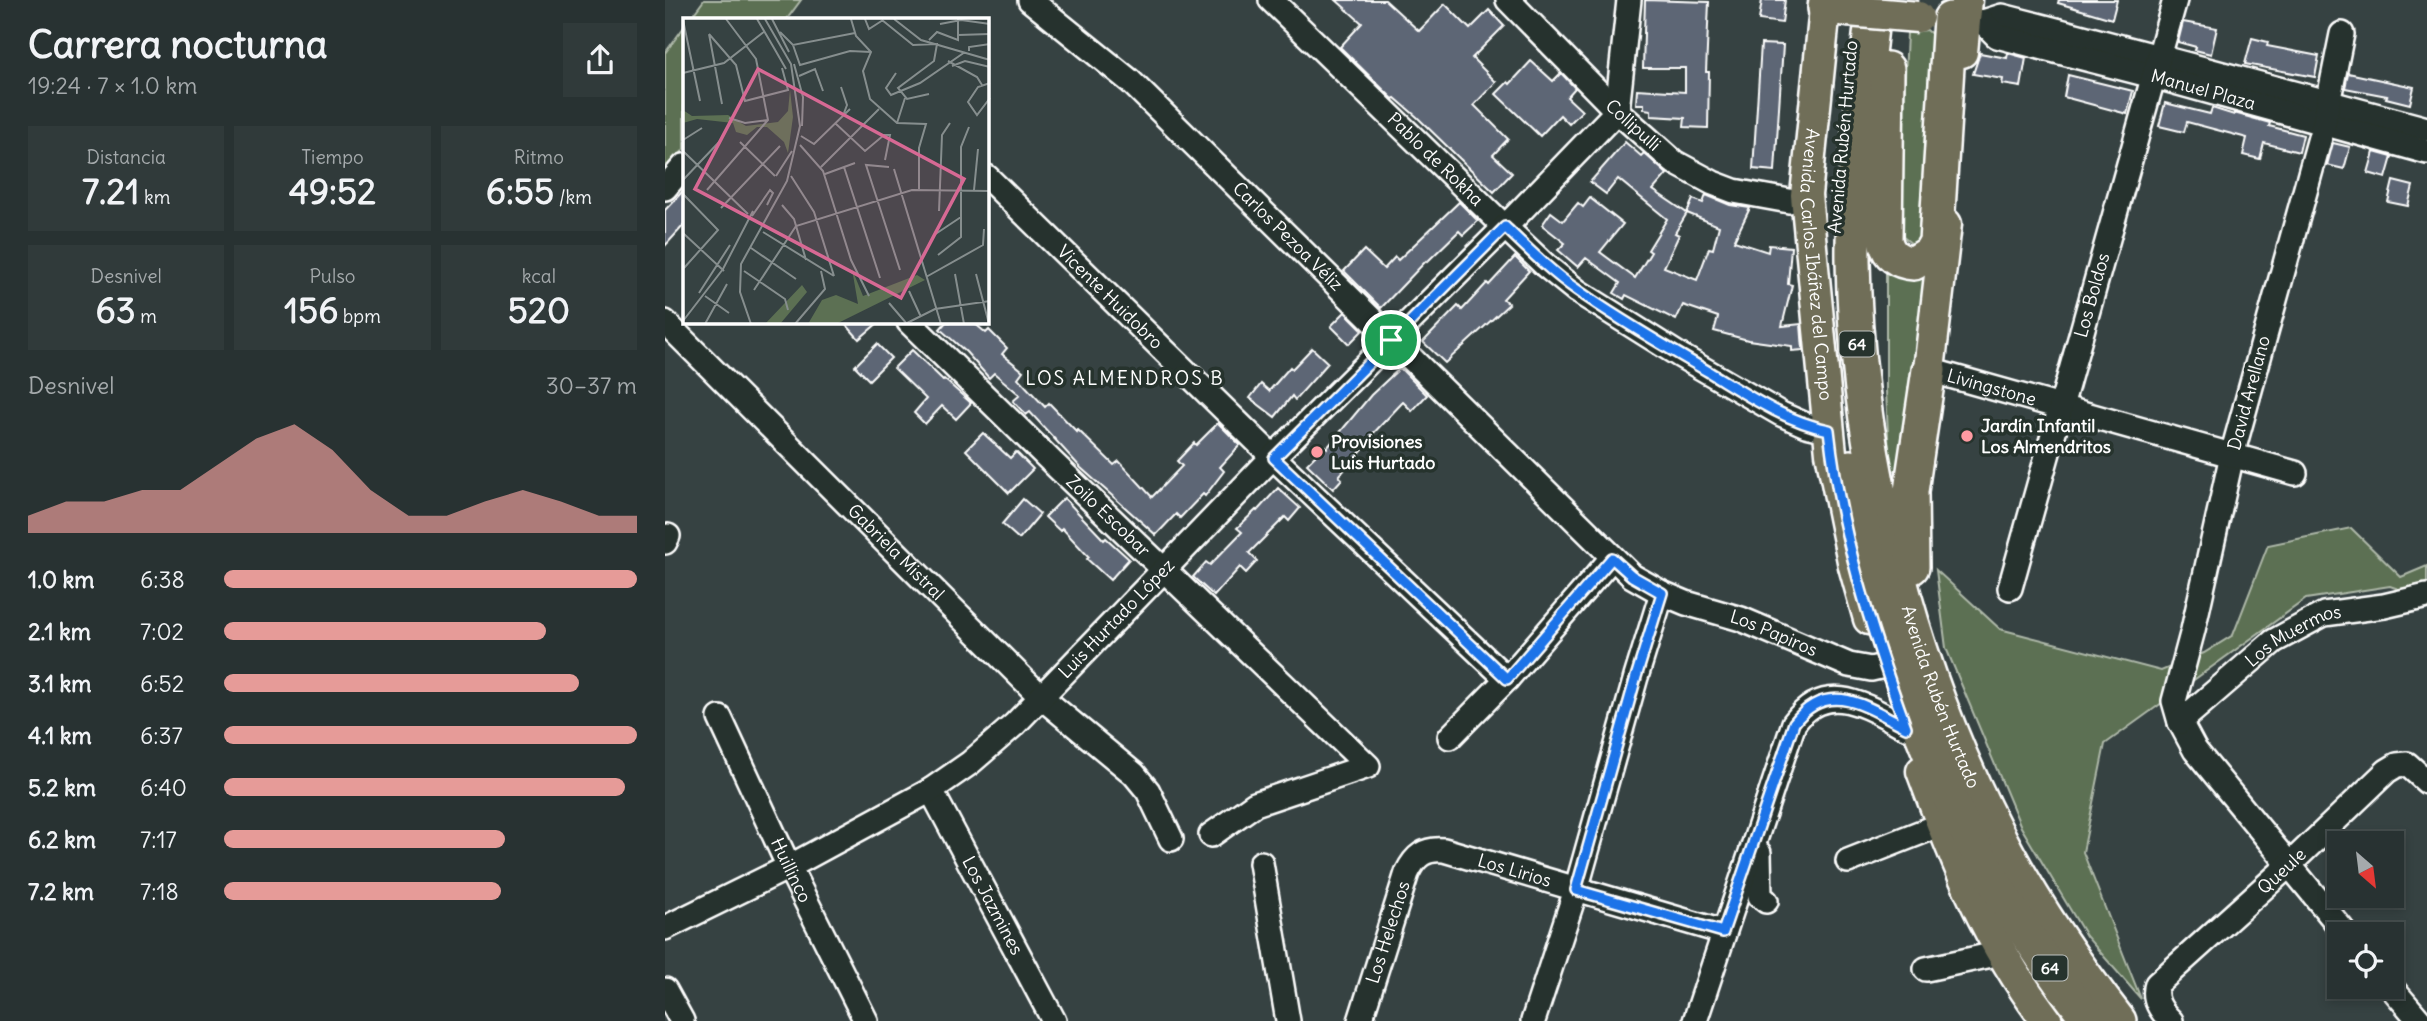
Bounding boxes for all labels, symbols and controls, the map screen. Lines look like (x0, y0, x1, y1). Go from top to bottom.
inset map (683, 18, 989, 324)
text: Carrera nocturna (28, 21, 327, 68)
button: share (563, 23, 637, 97)
street label: Avenida Rubén Hurtado (1823, 40, 1862, 234)
street label: Manuel Plaza (2149, 64, 2258, 115)
text: 19:24 · 7 × 1.0 km (28, 71, 197, 100)
street label: Collipulli (1601, 94, 1666, 156)
street label: Pablo de Rokha (1383, 107, 1489, 211)
street label: Avenida Carlos Ibáñez del Campo (1795, 127, 1838, 402)
text: Distancia (86, 145, 166, 169)
text: Tiempo (301, 145, 364, 169)
text: Ritmo (514, 145, 564, 169)
text: 7.21 (82, 169, 139, 213)
text: 49:52 (289, 169, 376, 213)
text: 6:55 (486, 169, 554, 213)
street label: Carlos Pezoa Véliz (1228, 177, 1348, 296)
text: km (139, 185, 170, 209)
text: /km (554, 185, 592, 209)
street label: Vicente Huidobro (1052, 240, 1168, 354)
street label: Los Boldos (2069, 250, 2114, 340)
text: Desnivel (91, 264, 162, 288)
text: Pulso (309, 264, 356, 288)
text: kcal (522, 264, 556, 288)
text: 63 (96, 288, 136, 332)
text: 156 (284, 288, 338, 332)
text: 520 (508, 288, 570, 332)
text: m (136, 304, 157, 328)
text: bpm (338, 304, 381, 328)
pin (1361, 310, 1421, 370)
icon: arrive (1372, 321, 1410, 359)
road number: 64 (1839, 332, 1875, 356)
street label: David Arellano (2222, 333, 2275, 453)
street label: Livingstone (1944, 364, 2039, 411)
district label: LOS ALMENDROS B (1025, 366, 1225, 390)
text: Desnivel (28, 371, 114, 400)
text: 30–37 m (546, 371, 637, 400)
place label: Jardín Infantil Los Almendritos (1981, 414, 2111, 458)
marker: Jardín Infantil Los Almendritos (1959, 428, 1975, 444)
place label: Provisiones Luis Hurtado (1331, 430, 1435, 474)
marker: Provisiones Luis Hurtado (1309, 444, 1325, 460)
street label: Zoilo Escobar (1062, 470, 1156, 562)
street label: Gabriela Mistral (843, 499, 949, 605)
street label: Luis Hurtado López (1053, 554, 1179, 683)
text: 1.0 km (28, 565, 94, 594)
text: 6:38 (140, 565, 185, 594)
street label: Los Muermos (2240, 600, 2343, 672)
street label: Avenida Rubén Hurtado (1897, 603, 1986, 792)
street label: Los Papiros (1728, 604, 1821, 661)
text: 2.1 km (28, 617, 91, 646)
text: 7:02 (140, 617, 184, 646)
text: 3.1 km (28, 669, 91, 698)
text: 6:52 (140, 669, 184, 698)
text: 4.1 km (28, 721, 92, 750)
text: 6:37 (140, 721, 183, 750)
text: 5.2 km (28, 773, 96, 802)
text: 6:40 (140, 773, 187, 802)
text: 6.2 km (28, 825, 96, 854)
text: 7:17 (140, 825, 177, 854)
north arrow (2327, 831, 2405, 908)
map controls (2327, 831, 2404, 999)
street label: Huillinco (766, 834, 817, 906)
street label: Queule (2252, 843, 2311, 899)
street label: Los Lirios (1475, 849, 1554, 892)
street label: Los Jazmines (957, 852, 1029, 959)
text: 7.2 km (28, 877, 94, 906)
text: 7:18 (140, 877, 179, 906)
street label: Los Helechos (1361, 878, 1415, 986)
button: locate (2327, 922, 2404, 999)
road number: 64 (2033, 956, 2067, 980)

